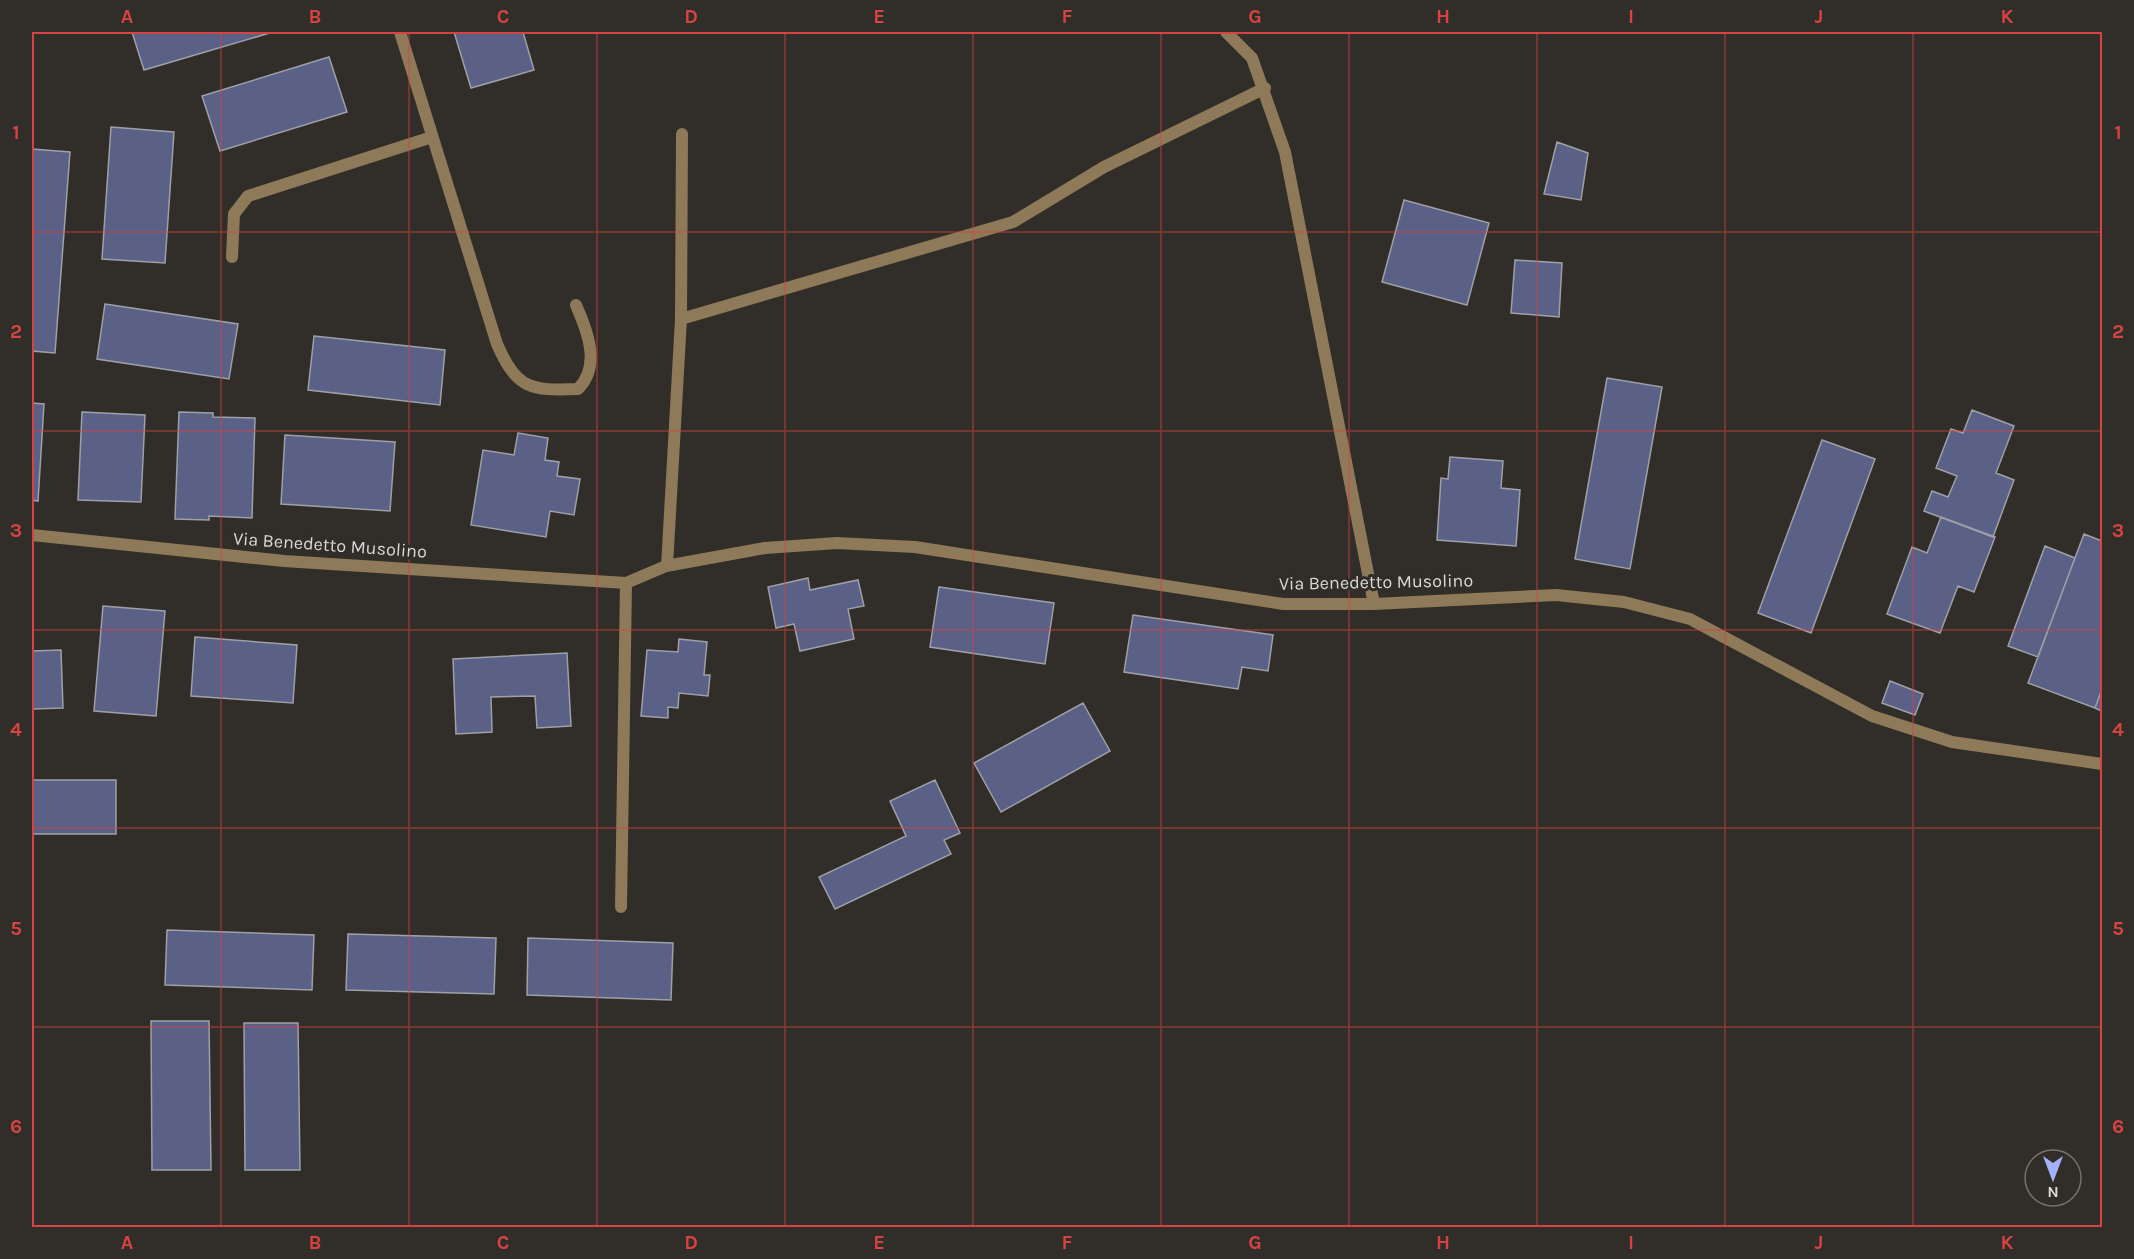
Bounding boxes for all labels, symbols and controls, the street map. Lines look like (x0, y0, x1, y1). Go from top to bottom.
text: A (121, 5, 134, 28)
text: B (309, 5, 321, 28)
text: C (497, 5, 509, 28)
text: D (684, 5, 698, 28)
text: E (873, 5, 885, 28)
text: F (1062, 5, 1073, 28)
text: G (1248, 5, 1262, 28)
text: H (1436, 5, 1450, 28)
text: I (1628, 5, 1634, 28)
text: J (1815, 5, 1823, 28)
text: K (2000, 5, 2014, 28)
text: 1 (12, 121, 20, 144)
text: 1 (2114, 121, 2122, 144)
text: 2 (10, 320, 22, 343)
text: 2 (2112, 320, 2124, 343)
text: 3 (10, 519, 22, 542)
text: 3 (2112, 519, 2124, 542)
street label: Via Benedetto Musolino (232, 527, 428, 563)
street label: Via Benedetto Musolino (1279, 569, 1473, 595)
text: 4 (10, 718, 22, 741)
text: 4 (2112, 718, 2124, 741)
text: 5 (10, 917, 22, 940)
text: 5 (2112, 917, 2124, 940)
text: 6 (10, 1115, 22, 1138)
text: 6 (2112, 1115, 2124, 1138)
north arrow (2023, 1148, 2083, 1208)
text: N (2047, 1183, 2059, 1202)
text: A (121, 1231, 134, 1254)
text: B (309, 1231, 321, 1254)
text: C (497, 1231, 509, 1254)
text: D (684, 1231, 698, 1254)
text: E (873, 1231, 885, 1254)
text: F (1062, 1231, 1073, 1254)
text: G (1248, 1231, 1262, 1254)
text: H (1436, 1231, 1450, 1254)
text: I (1628, 1231, 1634, 1254)
text: J (1815, 1231, 1823, 1254)
text: K (2000, 1231, 2014, 1254)

